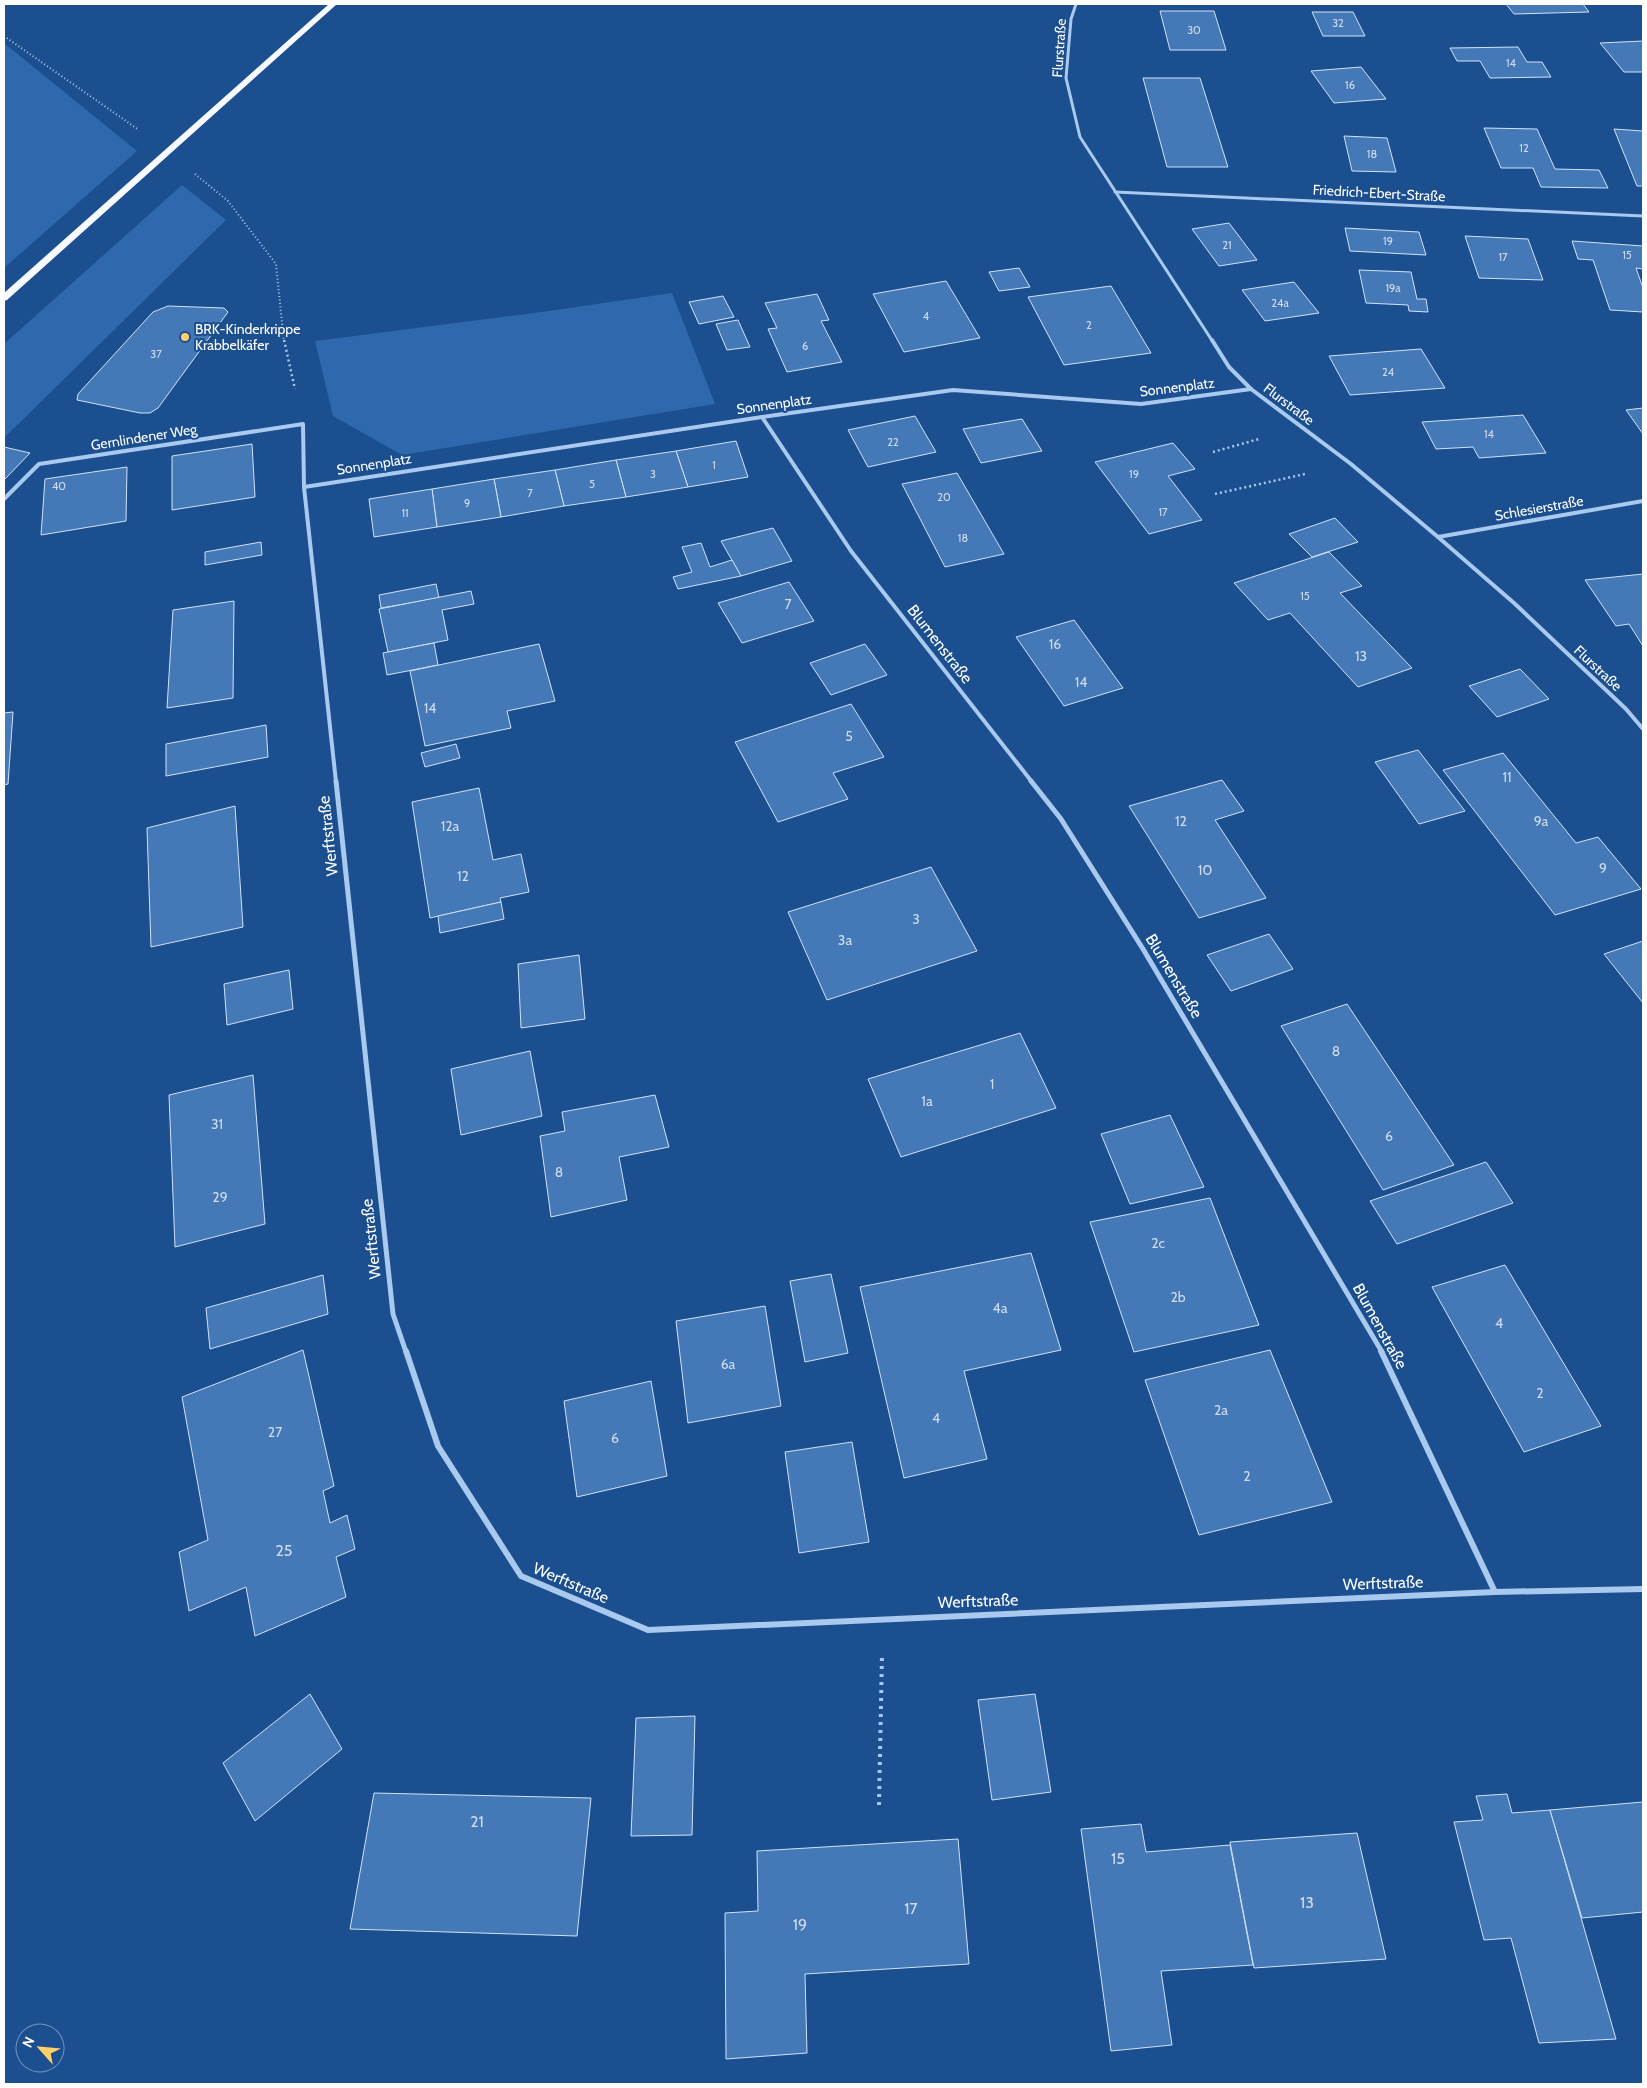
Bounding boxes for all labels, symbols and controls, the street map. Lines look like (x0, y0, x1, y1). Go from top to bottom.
house number: 32 (1332, 16, 1344, 30)
street label: Flurstraße (1048, 18, 1070, 78)
house number: 30 (1187, 23, 1201, 37)
house number: 14 (1506, 56, 1517, 70)
house number: 16 (1345, 78, 1355, 92)
house number: 12 (1519, 141, 1529, 155)
house number: 18 (1367, 147, 1377, 161)
street label: Friedrich-Ebert-Straße (1312, 181, 1446, 205)
house number: 19 (1383, 234, 1393, 248)
house number: 21 (1222, 238, 1232, 252)
house number: 15 (1622, 248, 1632, 262)
house number: 17 (1498, 250, 1508, 264)
house number: 19a (1385, 281, 1401, 295)
house number: 24a (1271, 296, 1289, 310)
house number: 4 (923, 309, 930, 323)
house number: 2 (1086, 318, 1092, 332)
place label: BRK-Kinderkrippe Krabbelkäfer (195, 320, 300, 354)
marker: BRK-Kinderkrippe Krabbelkäfer (179, 331, 191, 343)
house number: 6 (802, 339, 808, 353)
house number: 37 (150, 347, 162, 361)
house number: 24 (1382, 365, 1395, 379)
street label: Sonnenplatz (1138, 373, 1216, 401)
street label: Flurstraße (1260, 379, 1318, 429)
street label: Sonnenplatz (735, 390, 813, 418)
street label: Gernlindener Weg (90, 420, 199, 454)
house number: 14 (1484, 427, 1495, 441)
house number: 22 (887, 435, 899, 449)
street label: Sonnenplatz (335, 449, 413, 479)
house number: 1 (712, 458, 716, 472)
house number: 3 (650, 467, 656, 481)
house number: 19 (1129, 467, 1139, 481)
house number: 5 (589, 477, 595, 491)
house number: 40 (52, 479, 66, 493)
house number: 7 (527, 486, 533, 500)
house number: 20 (937, 490, 951, 504)
street label: Schlesierstraße (1493, 491, 1585, 525)
house number: 9 (464, 496, 470, 510)
house number: 17 (1158, 505, 1168, 519)
house number: 11 (401, 506, 409, 520)
house number: 18 (958, 531, 968, 545)
house number: 15 (1300, 589, 1310, 603)
house number: 7 (784, 595, 792, 613)
street label: Blumenstraße (903, 601, 977, 687)
house number: 16 (1049, 635, 1061, 653)
street label: Flurstraße (1570, 641, 1626, 695)
house number: 13 (1355, 647, 1367, 665)
house number: 14 (1075, 673, 1087, 691)
house number: 14 (424, 699, 436, 717)
house number: 5 (845, 727, 853, 745)
house number: 11 (1502, 768, 1512, 786)
street label: Werftstraße (314, 795, 342, 877)
house number: 12 (1175, 812, 1187, 830)
house number: 9a (1534, 812, 1549, 830)
house number: 12a (441, 817, 460, 835)
house number: 9 (1599, 859, 1607, 877)
house number: 10 (1198, 861, 1212, 879)
house number: 12 (457, 867, 469, 885)
house number: 3 (912, 910, 920, 928)
street label: Blumenstraße (1141, 930, 1207, 1022)
house number: 3a (838, 931, 852, 949)
house number: 8 (1332, 1042, 1340, 1060)
house number: 1 (990, 1075, 994, 1093)
house number: 1a (921, 1092, 933, 1110)
house number: 31 (211, 1115, 223, 1133)
house number: 6 (1385, 1127, 1393, 1145)
house number: 8 (555, 1163, 563, 1181)
house number: 29 (212, 1188, 228, 1206)
street label: Werftstraße (357, 1198, 385, 1280)
house number: 2c (1151, 1234, 1165, 1252)
street label: Blumenstraße (1349, 1280, 1411, 1372)
house number: 2b (1170, 1288, 1186, 1306)
house number: 4a (993, 1299, 1008, 1317)
house number: 4 (1495, 1314, 1503, 1332)
house number: 6a (721, 1355, 736, 1373)
house number: 2 (1536, 1384, 1544, 1402)
house number: 2a (1214, 1401, 1228, 1419)
house number: 4 (932, 1409, 940, 1427)
house number: 27 (268, 1423, 282, 1441)
house number: 6 (611, 1429, 619, 1447)
house number: 2 (1243, 1467, 1251, 1485)
house number: 25 (275, 1541, 293, 1560)
street label: Werftstraße (530, 1559, 612, 1607)
street label: Werftstraße (1342, 1572, 1424, 1594)
street label: Werftstraße (937, 1590, 1019, 1612)
house number: 21 (470, 1812, 484, 1831)
house number: 15 (1111, 1849, 1125, 1868)
house number: 13 (1300, 1893, 1314, 1912)
house number: 17 (904, 1899, 918, 1918)
house number: 19 (793, 1915, 807, 1934)
north arrow (15, 2023, 65, 2073)
text: N (18, 2034, 39, 2051)

